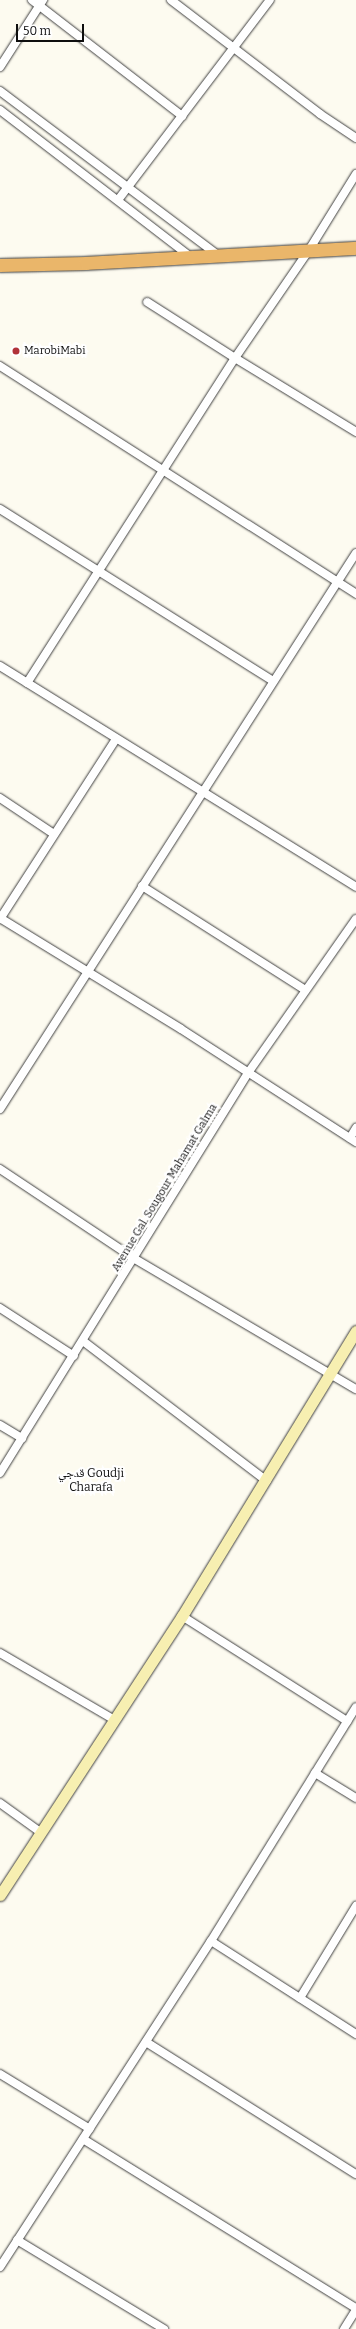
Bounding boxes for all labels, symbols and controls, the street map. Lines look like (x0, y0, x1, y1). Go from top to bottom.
scale bar (18, 16, 86, 42)
text: 50 m (23, 24, 51, 38)
place label: MarobiMabi (24, 344, 85, 358)
marker: MarobiMabi (11, 346, 21, 356)
street label: Avenue Gal. Sougour Mahamat Galma (110, 1102, 220, 1274)
district label: قدجي Goudji Charafa (58, 1467, 124, 1495)

